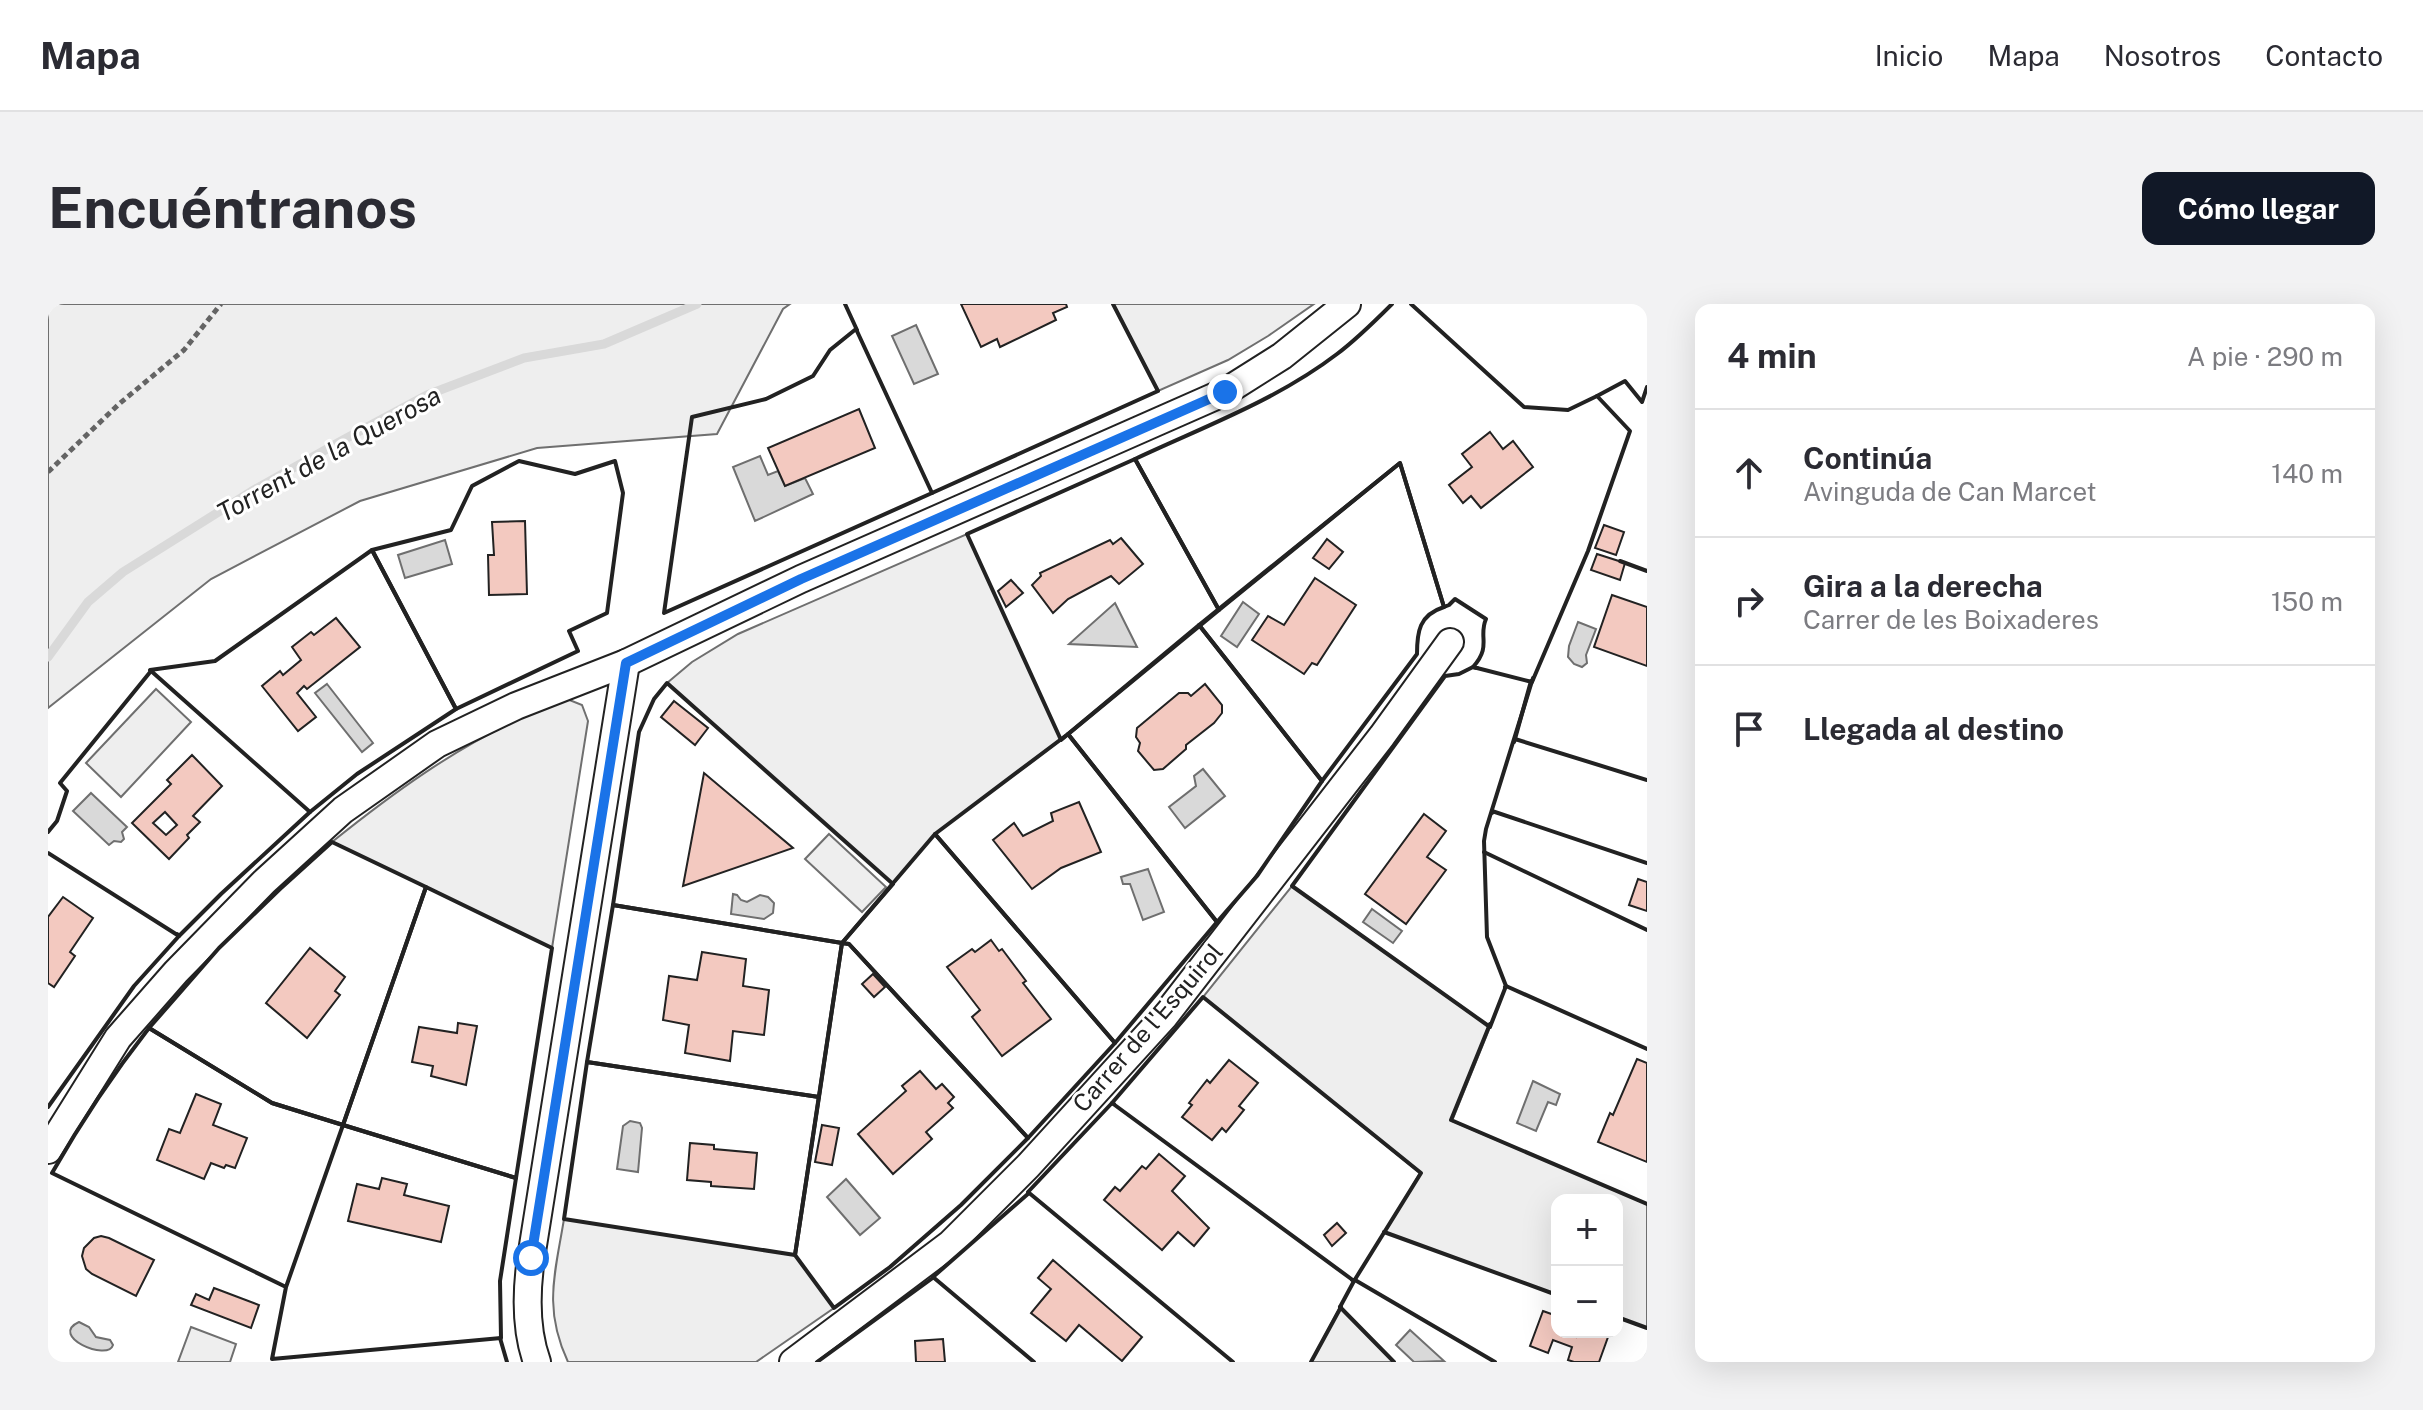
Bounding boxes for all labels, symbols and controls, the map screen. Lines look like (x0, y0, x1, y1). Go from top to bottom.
text: Mapa (40, 33, 141, 78)
text: Inicio (1875, 39, 1943, 72)
text: Mapa (1987, 39, 2060, 72)
text: Nosotros (2104, 39, 2221, 72)
text: Contacto (2265, 39, 2383, 72)
button: Cómo llegar (2142, 172, 2375, 245)
text: Encuéntranos (48, 175, 417, 241)
text: 4 min (1727, 336, 1817, 376)
text: A pie · 290 m (2187, 341, 2343, 372)
route end (1207, 374, 1243, 410)
water label: Torrent de la Querosa (211, 379, 446, 528)
text: Continúa (1803, 440, 1932, 476)
icon: ahead (1727, 451, 1771, 495)
text: 140 m (2271, 458, 2343, 489)
text: Avinguda de Can Marcet (1803, 476, 2097, 507)
text: Gira a la derecha (1803, 568, 2043, 604)
icon: right (1727, 579, 1771, 623)
text: 150 m (2271, 586, 2343, 617)
text: Carrer de les Boixaderes (1803, 604, 2099, 635)
icon: arrive (1727, 707, 1771, 751)
text: Llegada al destino (1803, 711, 2064, 747)
street label: Carrer de l'Esquirol (1067, 937, 1228, 1117)
map controls (1551, 1194, 1623, 1338)
button: + (1551, 1194, 1623, 1266)
route start (513, 1240, 549, 1276)
button: − (1551, 1266, 1623, 1338)

